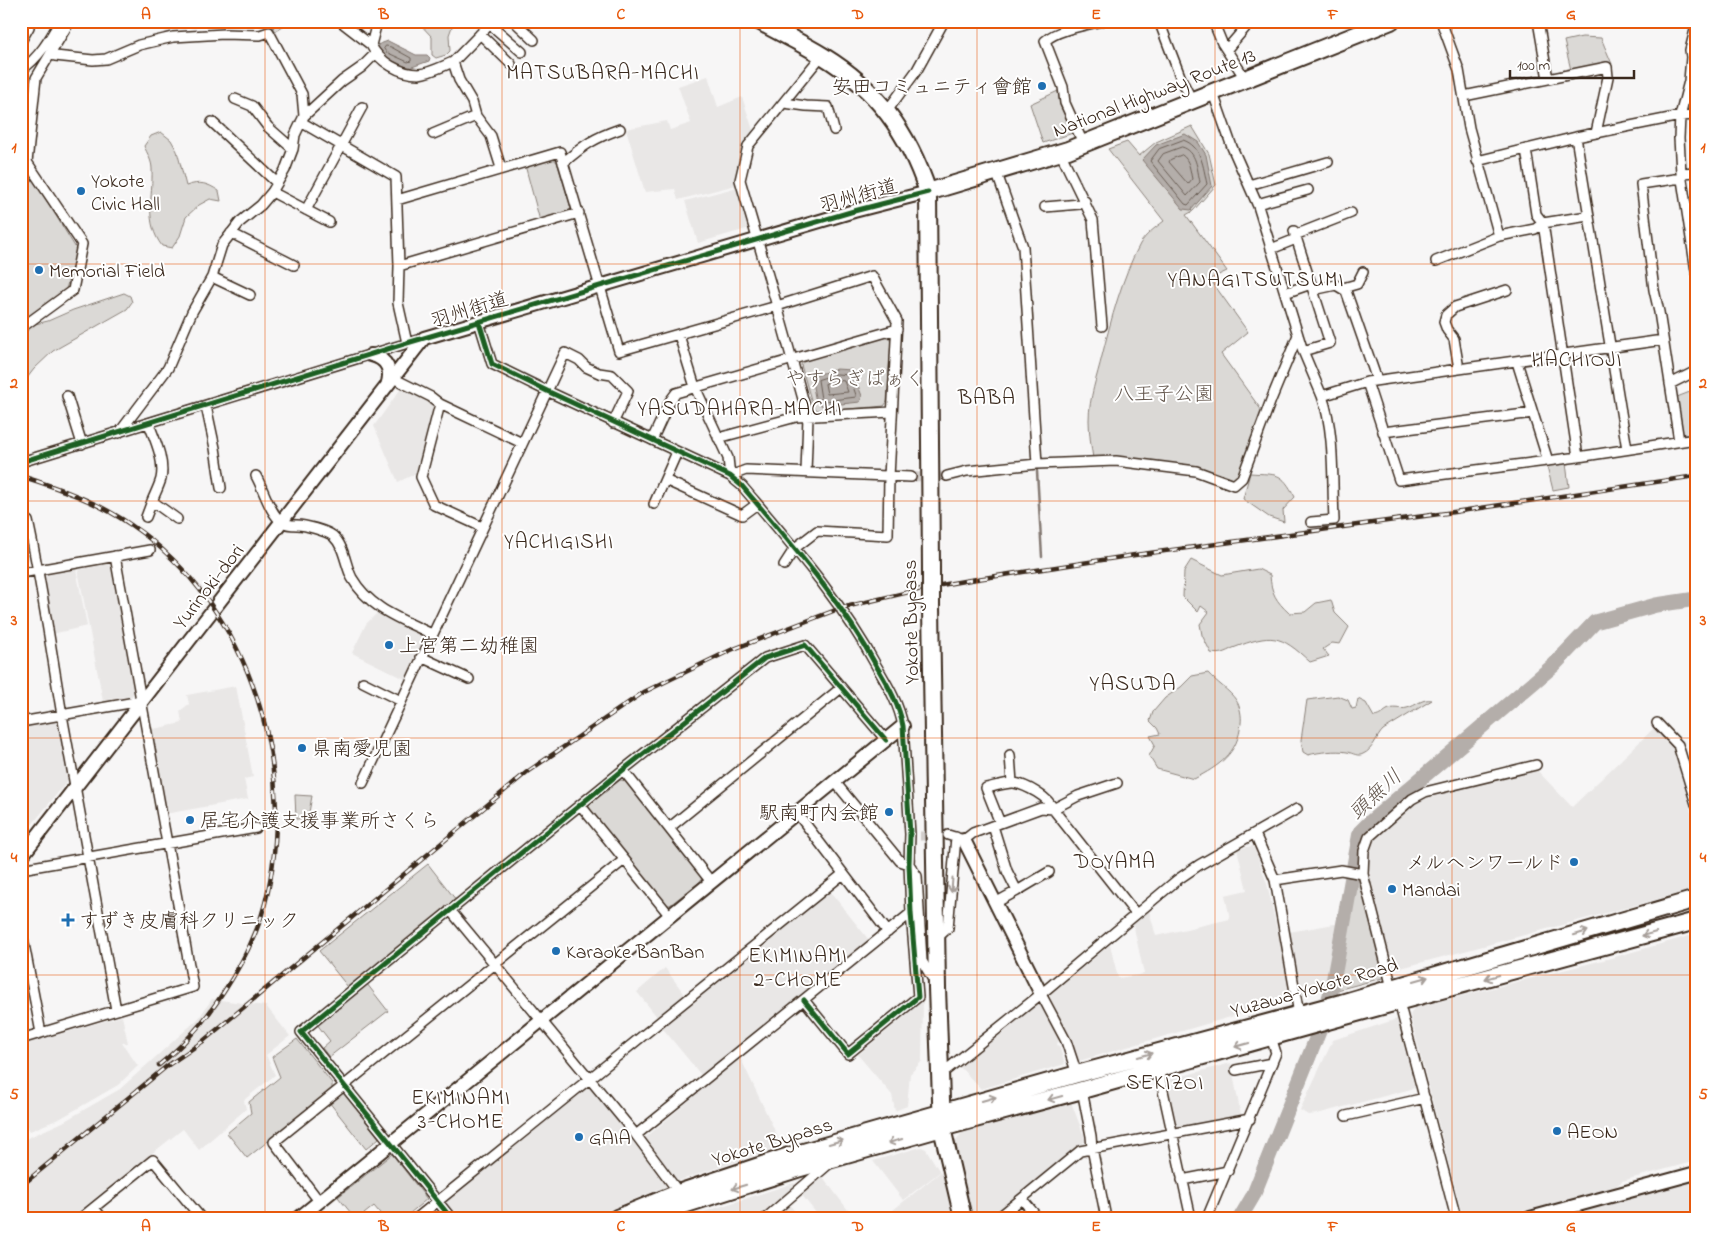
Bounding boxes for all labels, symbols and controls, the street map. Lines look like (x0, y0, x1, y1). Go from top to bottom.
text: A (141, 3, 151, 27)
text: B (378, 3, 390, 27)
text: C (617, 3, 626, 27)
text: D (851, 3, 864, 27)
text: E (1091, 3, 1101, 27)
text: F (1327, 3, 1339, 27)
text: G (1566, 3, 1576, 27)
street label: National Highway Route 13 (1049, 42, 1261, 147)
scale bar (1510, 48, 1633, 80)
text: 100 m (1517, 55, 1550, 77)
district label: MATSUBARA-MACHI (506, 59, 700, 89)
place label: 安田コミュニティ會館 (832, 74, 1032, 103)
marker: 安田コミュニティ會館 (1036, 80, 1048, 92)
text: 1 (11, 136, 17, 160)
text: 1 (1700, 136, 1706, 160)
place label: Yokote Civic Hall (91, 168, 160, 220)
street label: 羽州街道 (816, 173, 901, 222)
marker: Yokote Civic Hall (75, 185, 87, 197)
place label: Memorial Field (49, 258, 165, 287)
marker: Memorial Field (33, 264, 45, 276)
district label: YANAGITSUTSUMI (1167, 266, 1345, 296)
street label: 羽州街道 (427, 286, 512, 337)
district label: HACHIOJI (1532, 346, 1622, 376)
park label: やすらぎぱぁく (785, 366, 925, 395)
text: 2 (9, 372, 18, 396)
text: 2 (1698, 372, 1707, 396)
park label: 八王子公園 (1114, 381, 1214, 410)
district label: BABA (957, 384, 1016, 414)
district label: YASUDAHARA-MACHI (637, 395, 843, 425)
district label: YACHIGISHI (504, 528, 614, 558)
street label: Yurinoki-dori (167, 539, 253, 636)
street label: Yokote Bypass (897, 559, 928, 685)
text: 3 (10, 609, 18, 633)
text: 3 (1699, 609, 1707, 633)
place label: 上宮第二幼稚園 (399, 633, 539, 662)
marker: 上宮第二幼稚園 (383, 639, 395, 651)
district label: YASUDA (1089, 669, 1177, 701)
place label: 県南愛児園 (312, 736, 412, 765)
marker: 県南愛児園 (296, 742, 308, 754)
water label: 頭無川 (1343, 763, 1410, 828)
place label: 駅南町内会館 (759, 800, 879, 829)
marker: 駅南町内会館 (883, 806, 895, 818)
place label: 居宅介護支援事業所さくら (200, 808, 440, 837)
marker: 居宅介護支援事業所さくら (184, 814, 196, 826)
text: 4 (10, 846, 18, 870)
text: 4 (1699, 846, 1707, 870)
district label: DOYAMA (1073, 848, 1156, 878)
place label: メルヘンワールド (1406, 850, 1564, 879)
marker: メルヘンワールド (1568, 856, 1580, 868)
one-way arrow (947, 877, 956, 893)
place label: Mandai (1402, 877, 1460, 906)
marker: Mandai (1386, 883, 1398, 895)
place label: すずき皮膚科クリニック (79, 908, 299, 937)
marker: すずき皮膚科クリニック (61, 913, 75, 927)
one-way arrow (1573, 928, 1589, 938)
one-way arrow (1641, 930, 1657, 939)
place label: Karaoke BanBan (566, 939, 704, 968)
district label: EKIMINAMI 2-CHOME (748, 942, 848, 996)
marker: Karaoke BanBan (550, 945, 562, 957)
street label: Yuzawa-Yokote Road (1228, 952, 1402, 1027)
one-way arrow (1484, 972, 1500, 982)
one-way arrow (1413, 974, 1429, 984)
one-way arrow (1234, 1041, 1250, 1051)
one-way arrow (1137, 1050, 1153, 1060)
district label: SEKIZOI (1126, 1069, 1204, 1099)
text: 5 (9, 1083, 19, 1107)
text: 5 (1698, 1083, 1708, 1107)
district label: EKIMINAMI 3-CHOME (411, 1084, 511, 1138)
one-way arrow (980, 1093, 996, 1103)
one-way arrow (1048, 1093, 1064, 1103)
street label: Yokote Bypass (709, 1111, 837, 1176)
place label: AEON (1567, 1119, 1618, 1148)
place label: GAIA (589, 1125, 631, 1154)
marker: AEON (1551, 1125, 1563, 1137)
marker: GAIA (573, 1131, 585, 1143)
one-way arrow (828, 1137, 844, 1147)
one-way arrow (888, 1137, 904, 1147)
one-way arrow (732, 1183, 748, 1193)
text: A (141, 1215, 151, 1239)
text: B (378, 1215, 390, 1239)
text: C (617, 1215, 626, 1239)
text: D (851, 1215, 864, 1239)
text: E (1091, 1215, 1101, 1239)
text: F (1327, 1215, 1339, 1239)
text: G (1566, 1215, 1576, 1239)

